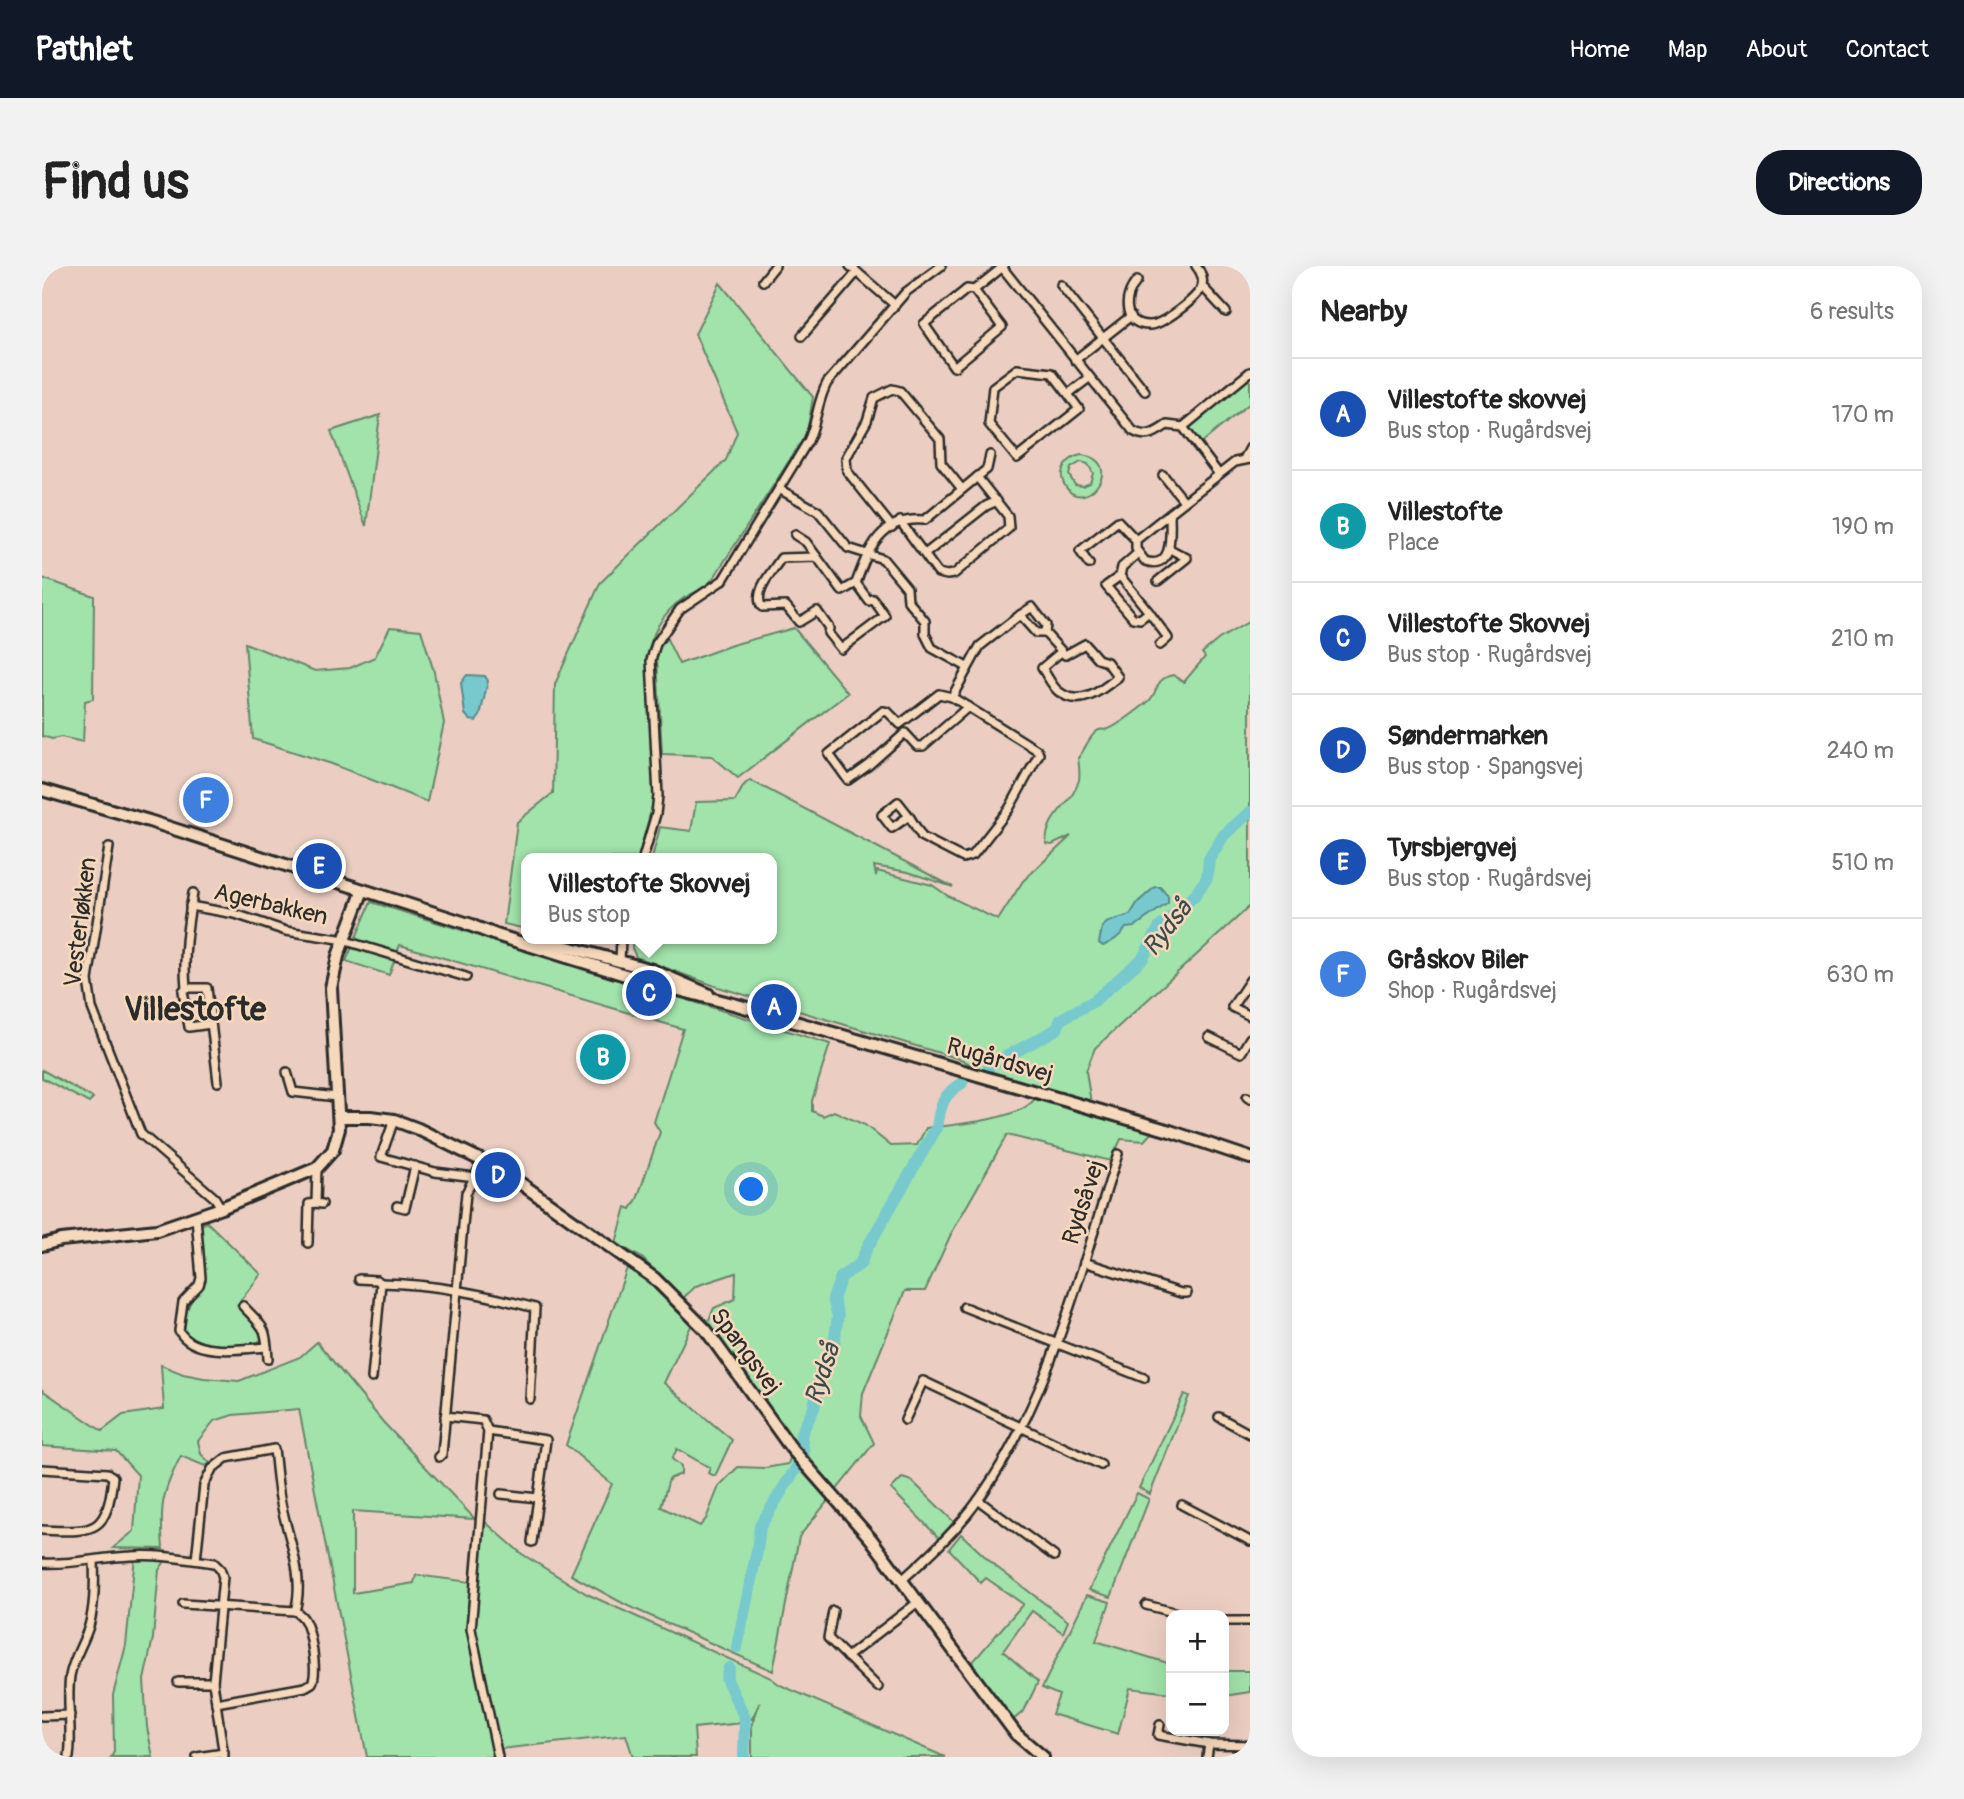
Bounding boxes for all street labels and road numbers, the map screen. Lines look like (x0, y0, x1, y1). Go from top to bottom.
street label: Vesterløkken (58, 855, 103, 989)
street label: Agerbakken (211, 877, 331, 932)
street label: Rugårdsvej (943, 1031, 1056, 1089)
street label: Rydsåvej (1056, 1156, 1111, 1248)
street label: Spangsvej (704, 1303, 787, 1400)

